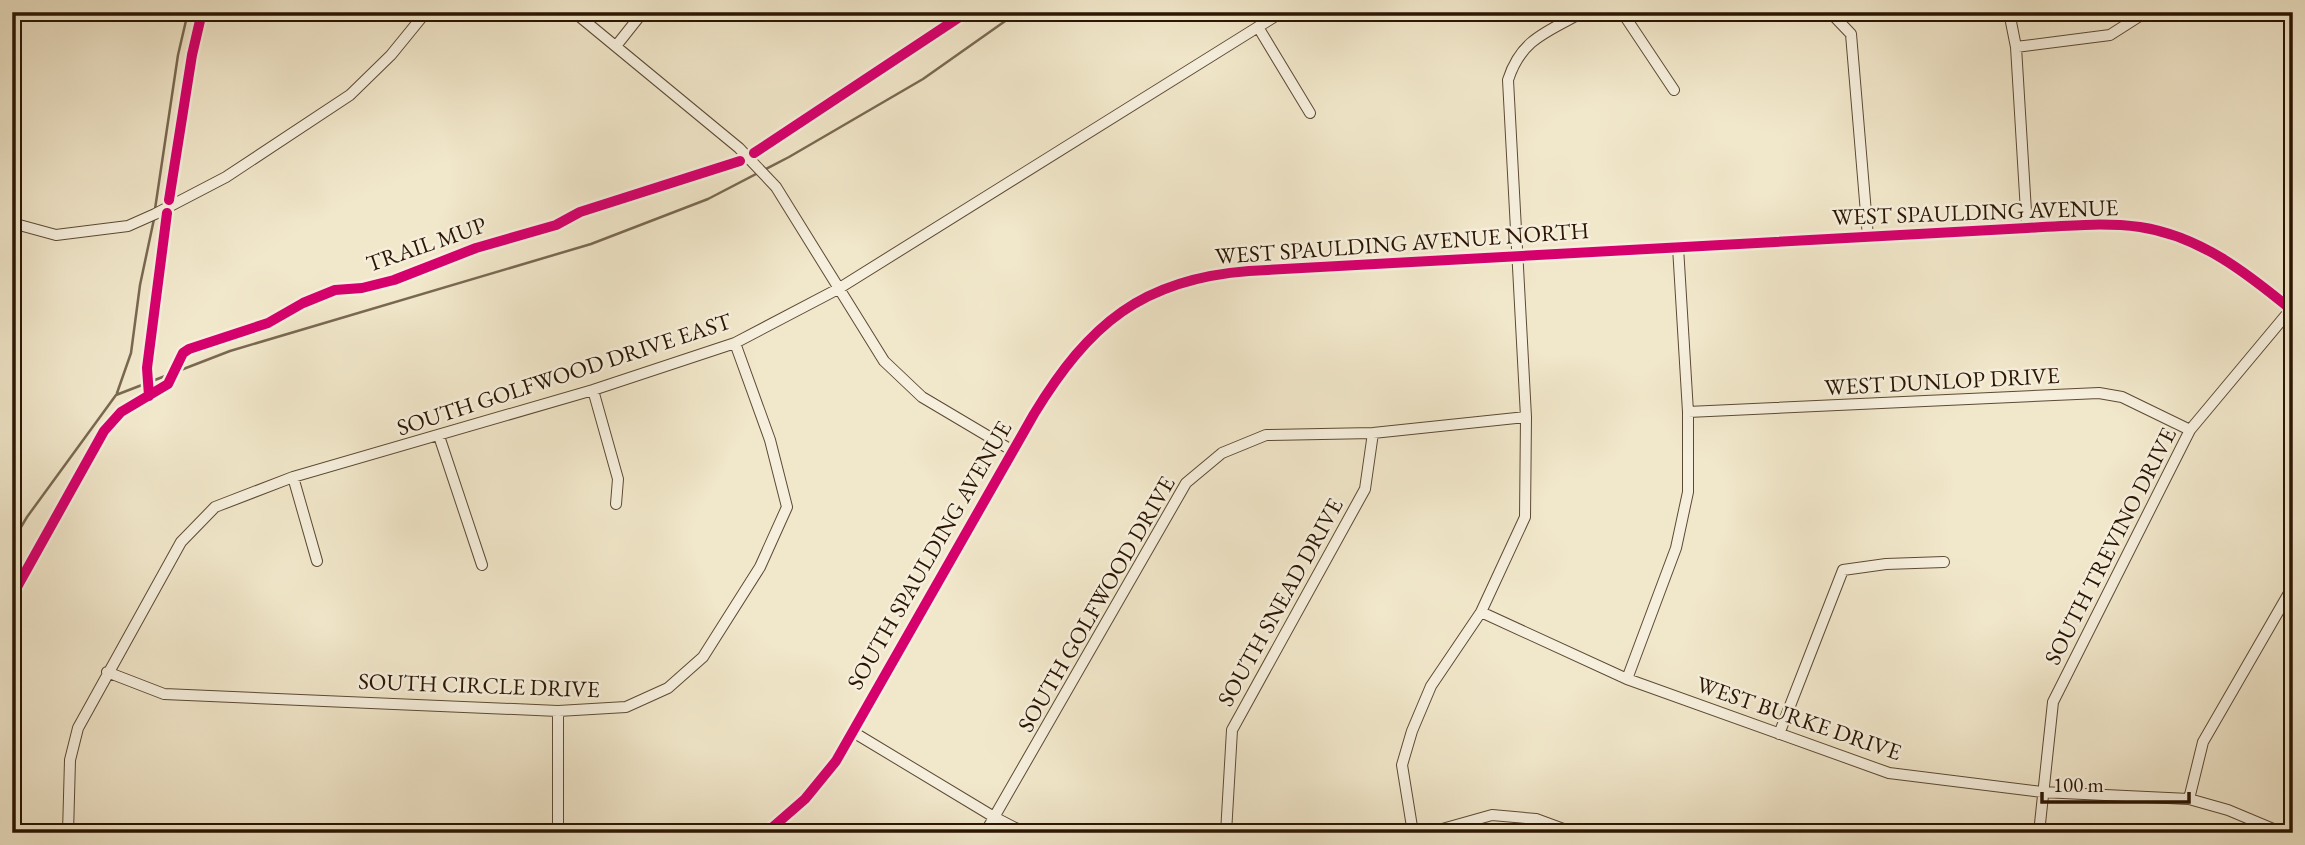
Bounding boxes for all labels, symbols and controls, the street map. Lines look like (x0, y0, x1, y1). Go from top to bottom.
street label: WEST SPAULDING AVENUE (1831, 192, 2119, 232)
street label: TRAIL MUP (362, 209, 490, 279)
street label: WEST SPAULDING AVENUE NORTH (1214, 215, 1590, 271)
street label: SOUTH GOLFWOOD DRIVE EAST (393, 305, 736, 442)
street label: WEST DUNLOP DRIVE (1824, 360, 2060, 402)
street label: SOUTH SPAULDING AVENUE (840, 415, 1018, 695)
street label: SOUTH TREVINO DRIVE (2037, 422, 2183, 670)
street label: SOUTH GOLFWOOD DRIVE (1010, 471, 1182, 737)
street label: SOUTH SNEAD DRIVE (1210, 493, 1350, 711)
street label: SOUTH CIRCLE DRIVE (358, 666, 600, 704)
street label: WEST BURKE DRIVE (1693, 669, 1905, 767)
scale bar (2042, 761, 2190, 805)
text: 100 m (2053, 771, 2104, 798)

